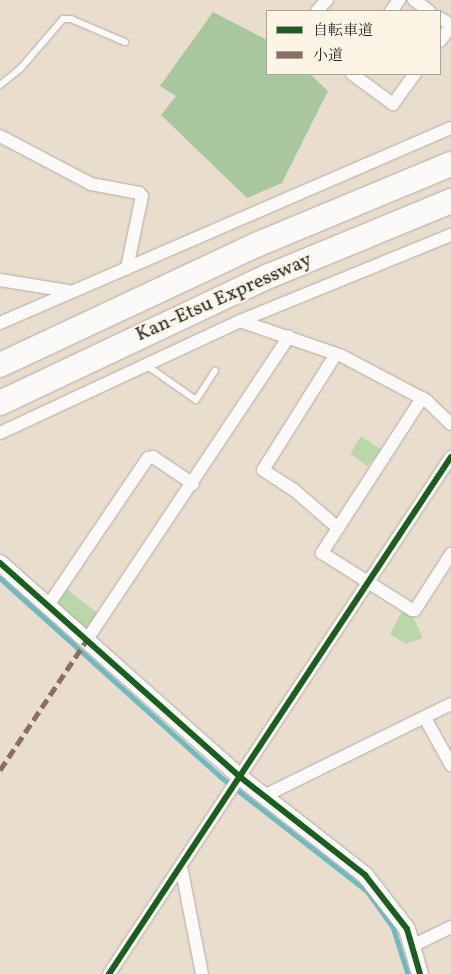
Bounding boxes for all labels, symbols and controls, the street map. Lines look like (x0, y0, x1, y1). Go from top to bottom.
legend (266, 10, 441, 75)
text: 自転車道 (313, 21, 373, 42)
text: 小道 (313, 46, 343, 67)
street label: Kan-Etsu Expressway (132, 248, 316, 348)

